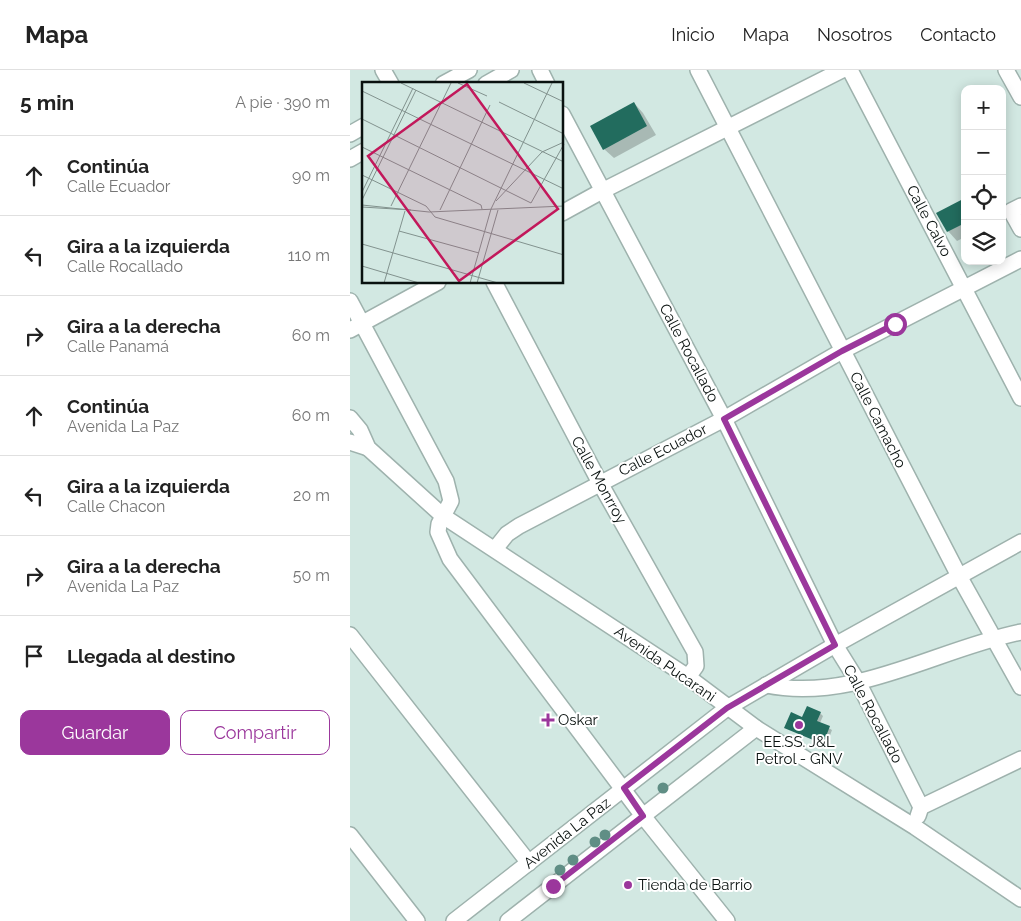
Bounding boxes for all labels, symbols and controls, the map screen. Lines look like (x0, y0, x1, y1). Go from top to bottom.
text: Mapa (25, 20, 88, 49)
text: Inicio (671, 24, 715, 45)
text: Mapa (743, 24, 789, 45)
text: Nosotros (817, 24, 892, 45)
text: Contacto (920, 24, 996, 45)
inset map (362, 82, 564, 284)
map controls (961, 85, 1006, 265)
button: + (961, 85, 1006, 130)
text: 5 min (20, 90, 74, 115)
text: A pie · 390 m (235, 93, 330, 112)
button: − (961, 130, 1006, 175)
text: Continúa (67, 155, 149, 177)
icon: ahead (20, 162, 48, 190)
text: 90 m (292, 166, 330, 185)
button: locate (961, 175, 1006, 220)
text: Calle Ecuador (67, 177, 170, 196)
street label: Calle Calvo (903, 182, 955, 260)
button: layers (961, 220, 1006, 265)
text: Gira a la izquierda (67, 235, 230, 257)
icon: left (20, 242, 48, 270)
text: 110 m (288, 246, 330, 265)
text: Calle Rocallado (67, 257, 183, 276)
street label: Calle Rocallado (656, 301, 723, 405)
route start (884, 313, 907, 336)
text: Gira a la derecha (67, 315, 221, 337)
icon: right (20, 322, 48, 350)
text: 60 m (292, 326, 330, 345)
text: Calle Panamá (67, 337, 169, 356)
street label: Calle Camacho (846, 369, 910, 471)
text: Continúa (67, 395, 149, 417)
icon: ahead (20, 402, 48, 430)
text: 60 m (292, 406, 330, 425)
text: Avenida La Paz (67, 417, 179, 436)
street label: Calle Ecuador (616, 420, 711, 480)
street label: Calle Monrroy (568, 433, 630, 527)
text: Gira a la izquierda (67, 475, 230, 497)
icon: left (20, 482, 48, 510)
text: 20 m (293, 486, 330, 505)
text: Calle Chacon (67, 497, 165, 516)
text: Gira a la derecha (67, 555, 221, 577)
icon: right (20, 562, 48, 590)
text: 50 m (293, 566, 330, 585)
text: Avenida La Paz (67, 577, 179, 596)
street label: Avenida Pucarani (611, 622, 719, 706)
icon: arrive (20, 642, 48, 670)
text: Llegada al destino (67, 645, 235, 667)
street label: Calle Rocallado (840, 662, 907, 766)
button: Guardar (20, 710, 170, 755)
button: Compartir (180, 710, 330, 755)
place label: Oskar (558, 711, 599, 729)
marker: Oskar (542, 714, 554, 726)
marker: EE.SS. J&L Petrol - GNV (793, 719, 805, 731)
place label: EE.SS. J&L Petrol - GNV (755, 733, 843, 768)
street label: Avenida La Paz (520, 794, 614, 872)
route end (542, 875, 565, 898)
place label: Tienda de Barrio (638, 876, 752, 894)
marker: Tienda de Barrio (622, 879, 634, 891)

